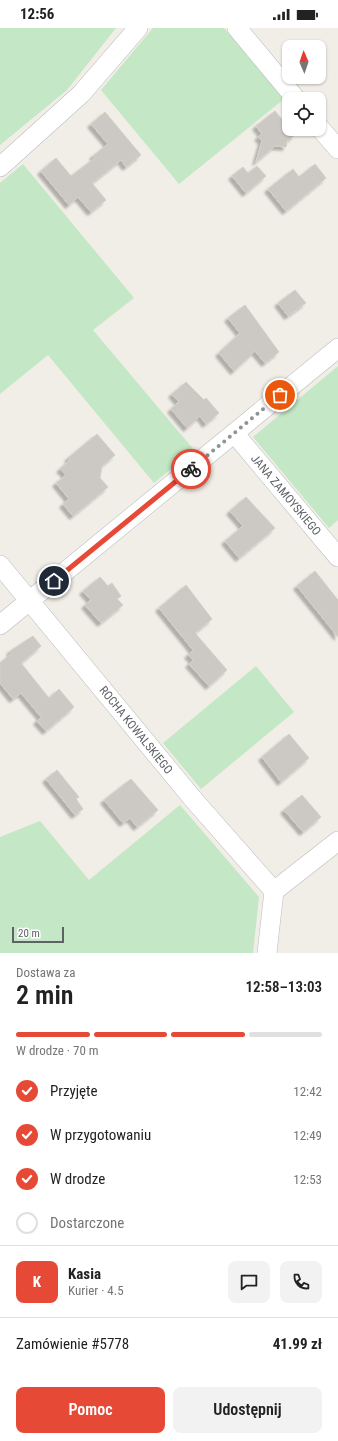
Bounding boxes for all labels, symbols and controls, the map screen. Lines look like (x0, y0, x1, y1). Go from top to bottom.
text: 12:56 (20, 5, 54, 23)
north arrow (282, 40, 326, 84)
map controls (282, 40, 326, 136)
button: locate (282, 92, 326, 136)
pin (263, 378, 297, 412)
icon: bag (269, 384, 291, 406)
courier (171, 449, 211, 489)
street label: JANA ZAMOYSKIEGO (248, 452, 324, 538)
icon: bike (180, 458, 202, 480)
pin (37, 564, 71, 598)
icon: home (43, 570, 65, 592)
street label: ROCHA KOWALSKIEGO (96, 683, 176, 777)
scale bar (12, 925, 64, 944)
text: 20 m (18, 927, 40, 940)
text: Dostawa za (16, 965, 76, 980)
text: 12:58–13:03 (245, 978, 322, 996)
text: 2 min (16, 980, 74, 1010)
text: W drodze · 70 m (16, 1043, 99, 1058)
icon: check (16, 1080, 38, 1102)
text: Przyjęte (50, 1082, 98, 1100)
text: 12:42 (293, 1084, 322, 1099)
icon: check (16, 1124, 38, 1146)
text: W przygotowaniu (50, 1126, 151, 1144)
text: 12:49 (293, 1128, 322, 1143)
icon: check (16, 1168, 38, 1190)
text: W drodze (50, 1170, 105, 1188)
text: 12:53 (293, 1172, 322, 1187)
text: Dostarczone (50, 1214, 124, 1232)
button: chat (228, 1261, 270, 1303)
button: phone (280, 1261, 322, 1303)
text: Kasia (68, 1265, 101, 1283)
text: K (33, 1273, 41, 1291)
text: Kurier · 4.5 (68, 1283, 124, 1298)
text: Zamówienie #5778 (16, 1335, 129, 1353)
text: 41.99 zł (273, 1335, 322, 1353)
button: Pomoc (16, 1387, 165, 1433)
button: Udostępnij (173, 1387, 322, 1433)

